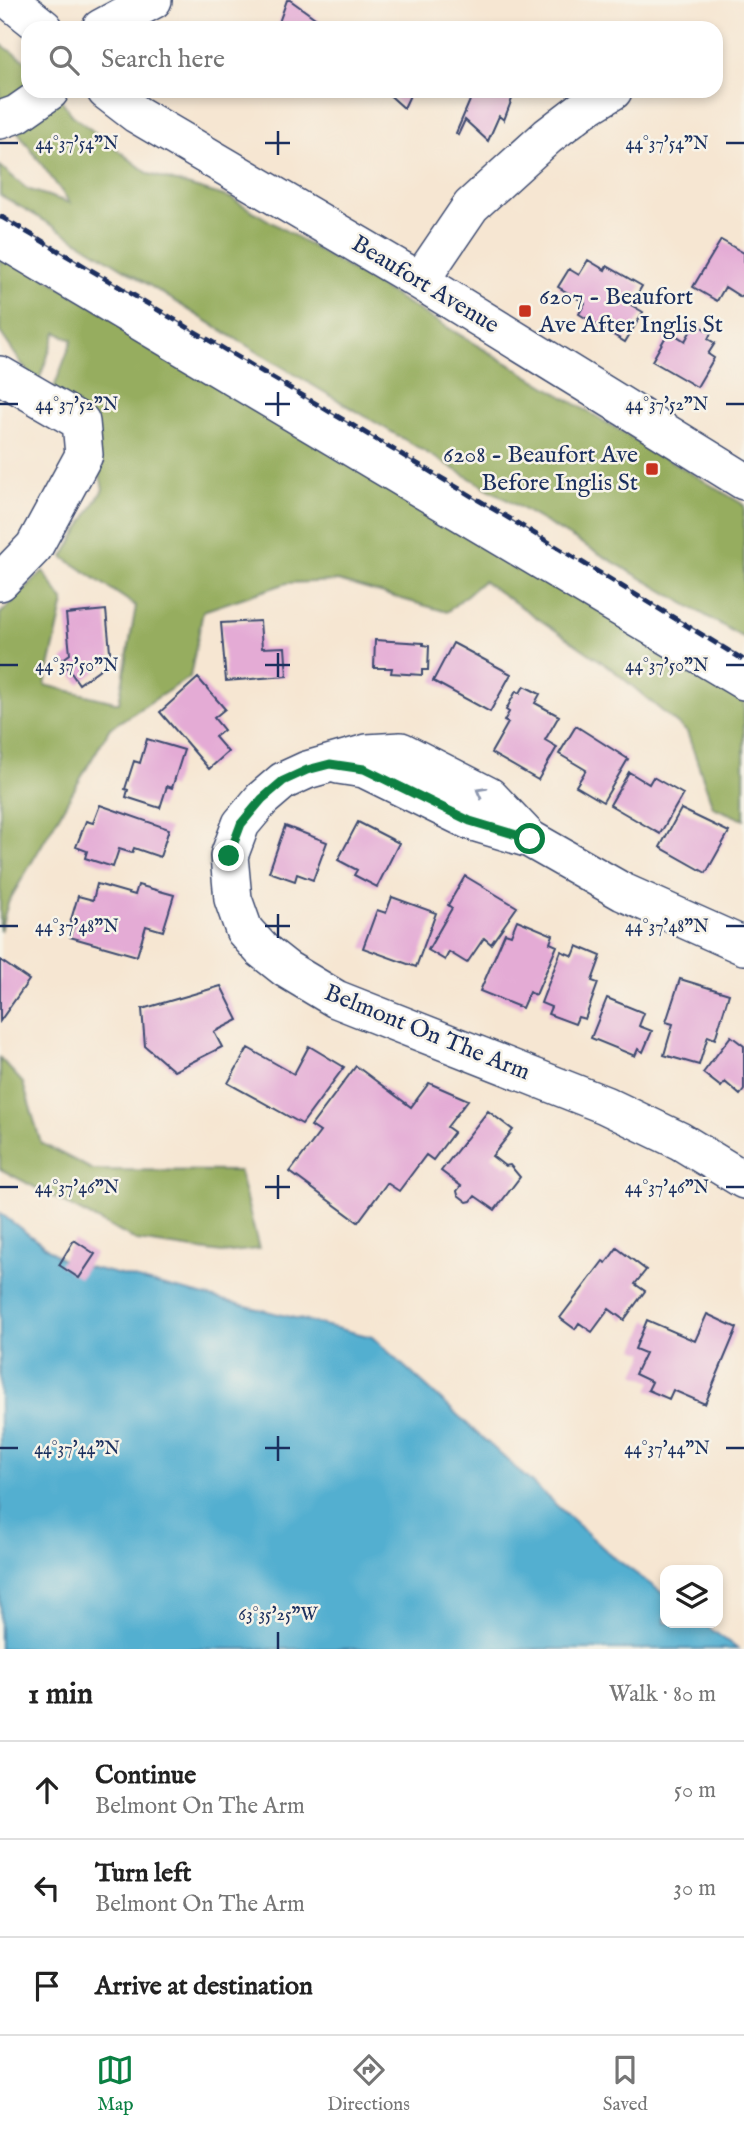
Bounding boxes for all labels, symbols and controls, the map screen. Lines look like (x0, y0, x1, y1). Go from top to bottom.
search box (21, 21, 723, 98)
icon: search (45, 41, 83, 79)
text: Search here (101, 43, 225, 76)
text: 44°37'54"N (35, 133, 119, 156)
text: 44°37'54"N (625, 133, 709, 156)
street label: Beaufort Avenue (346, 229, 504, 341)
place label: 6207 - Beaufort Ave After Inglis St (538, 282, 723, 341)
marker: 6207 - Beaufort Ave After Inglis St (517, 303, 533, 319)
text: 44°37'52"N (36, 394, 119, 417)
text: 44°37'52"N (626, 394, 709, 417)
place label: 6208 - Beaufort Ave Before Inglis St (443, 440, 638, 499)
marker: 6208 - Beaufort Ave Before Inglis St (644, 461, 660, 477)
text: 44°37'50"N (35, 655, 119, 678)
text: 44°37'50"N (625, 655, 709, 678)
one-way arrow (475, 787, 488, 800)
route start (514, 823, 545, 854)
route end (213, 840, 244, 871)
text: 44°37'48"N (35, 916, 119, 939)
text: 44°37'48"N (625, 916, 709, 939)
street label: Belmont On The Arm (320, 978, 534, 1088)
text: 44°37'46"N (35, 1177, 120, 1200)
text: 44°37'46"N (625, 1177, 710, 1200)
text: 44°37'44"N (34, 1438, 120, 1461)
text: 44°37'44"N (624, 1438, 710, 1461)
map controls (660, 1565, 723, 1628)
button: layers (660, 1565, 723, 1628)
text: 63°35'25"W (238, 1604, 318, 1627)
text: 1 min (28, 1676, 93, 1714)
text: Walk · 80 m (609, 1680, 716, 1709)
text: Continue (95, 1759, 196, 1792)
icon: ahead (28, 1771, 66, 1809)
text: 50 m (674, 1776, 716, 1805)
text: Belmont On The Arm (95, 1792, 305, 1821)
text: Turn left (95, 1857, 192, 1890)
icon: left (28, 1869, 66, 1907)
text: 30 m (673, 1874, 716, 1903)
text: Belmont On The Arm (95, 1890, 305, 1919)
icon: arrive (28, 1967, 66, 2005)
text: Arrive at destination (95, 1970, 313, 2003)
tab: Map (96, 2051, 134, 2117)
tab: Directions (327, 2051, 410, 2117)
tab: Saved (603, 2051, 648, 2117)

